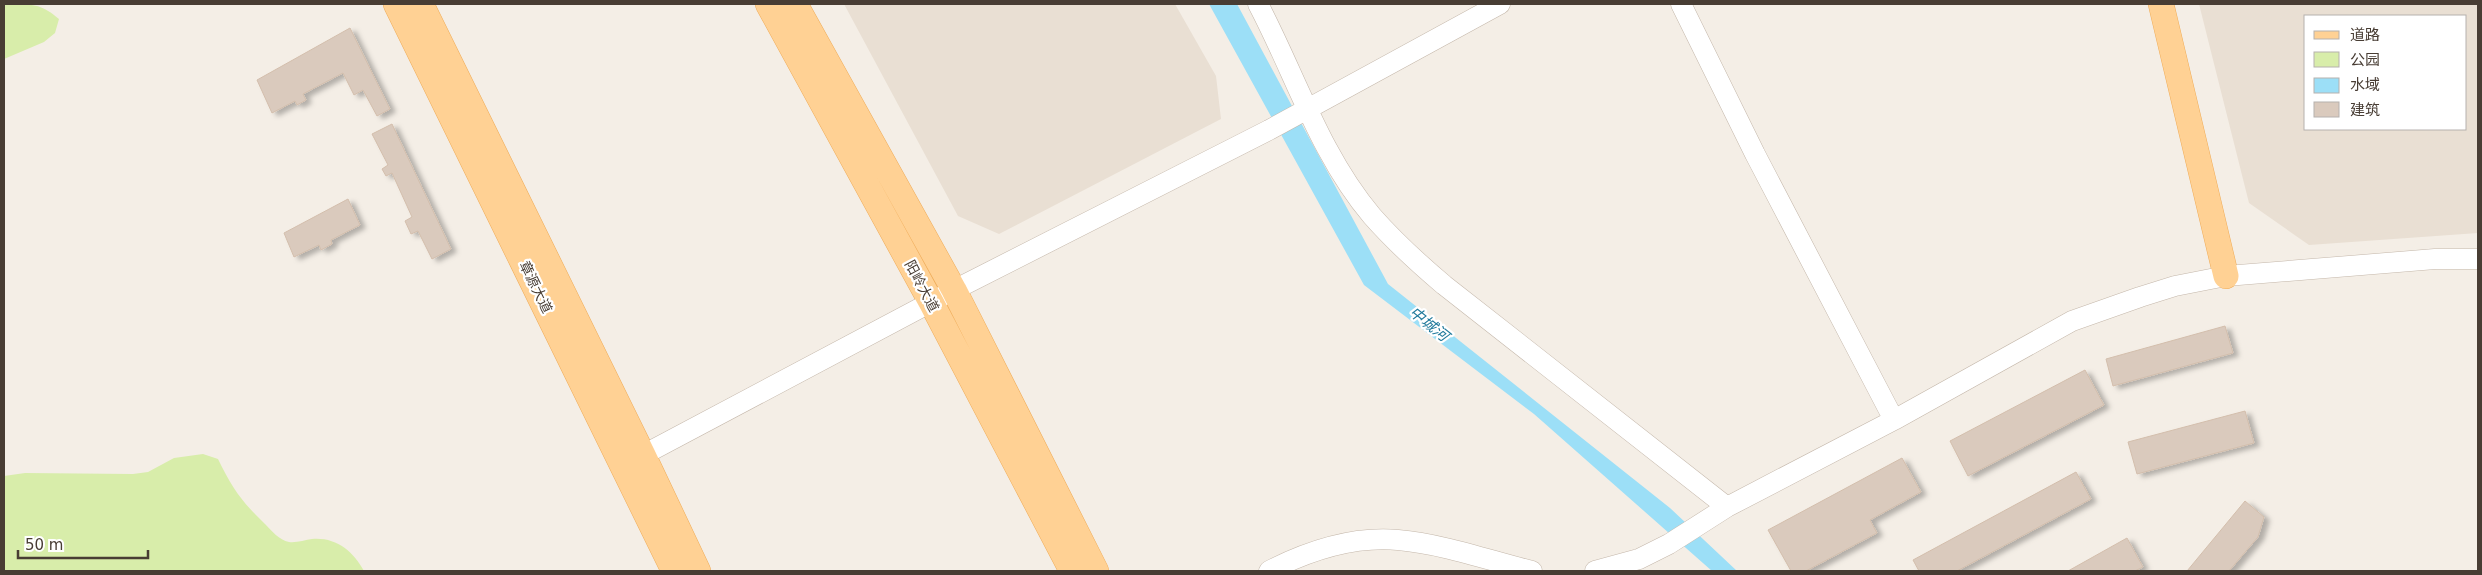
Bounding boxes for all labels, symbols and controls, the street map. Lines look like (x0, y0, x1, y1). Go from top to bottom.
legend (2304, 15, 2467, 130)
text: 道路 (2350, 26, 2380, 44)
text: 公园 (2350, 51, 2380, 69)
text: 水域 (2350, 76, 2380, 94)
text: 建筑 (2350, 101, 2380, 119)
street label: 章源大道 (517, 258, 555, 316)
street label: 阳岭大道 (902, 258, 942, 314)
water label: 中城河 (1406, 303, 1454, 347)
scale bar (18, 528, 148, 560)
text: 50 m (25, 536, 63, 554)

